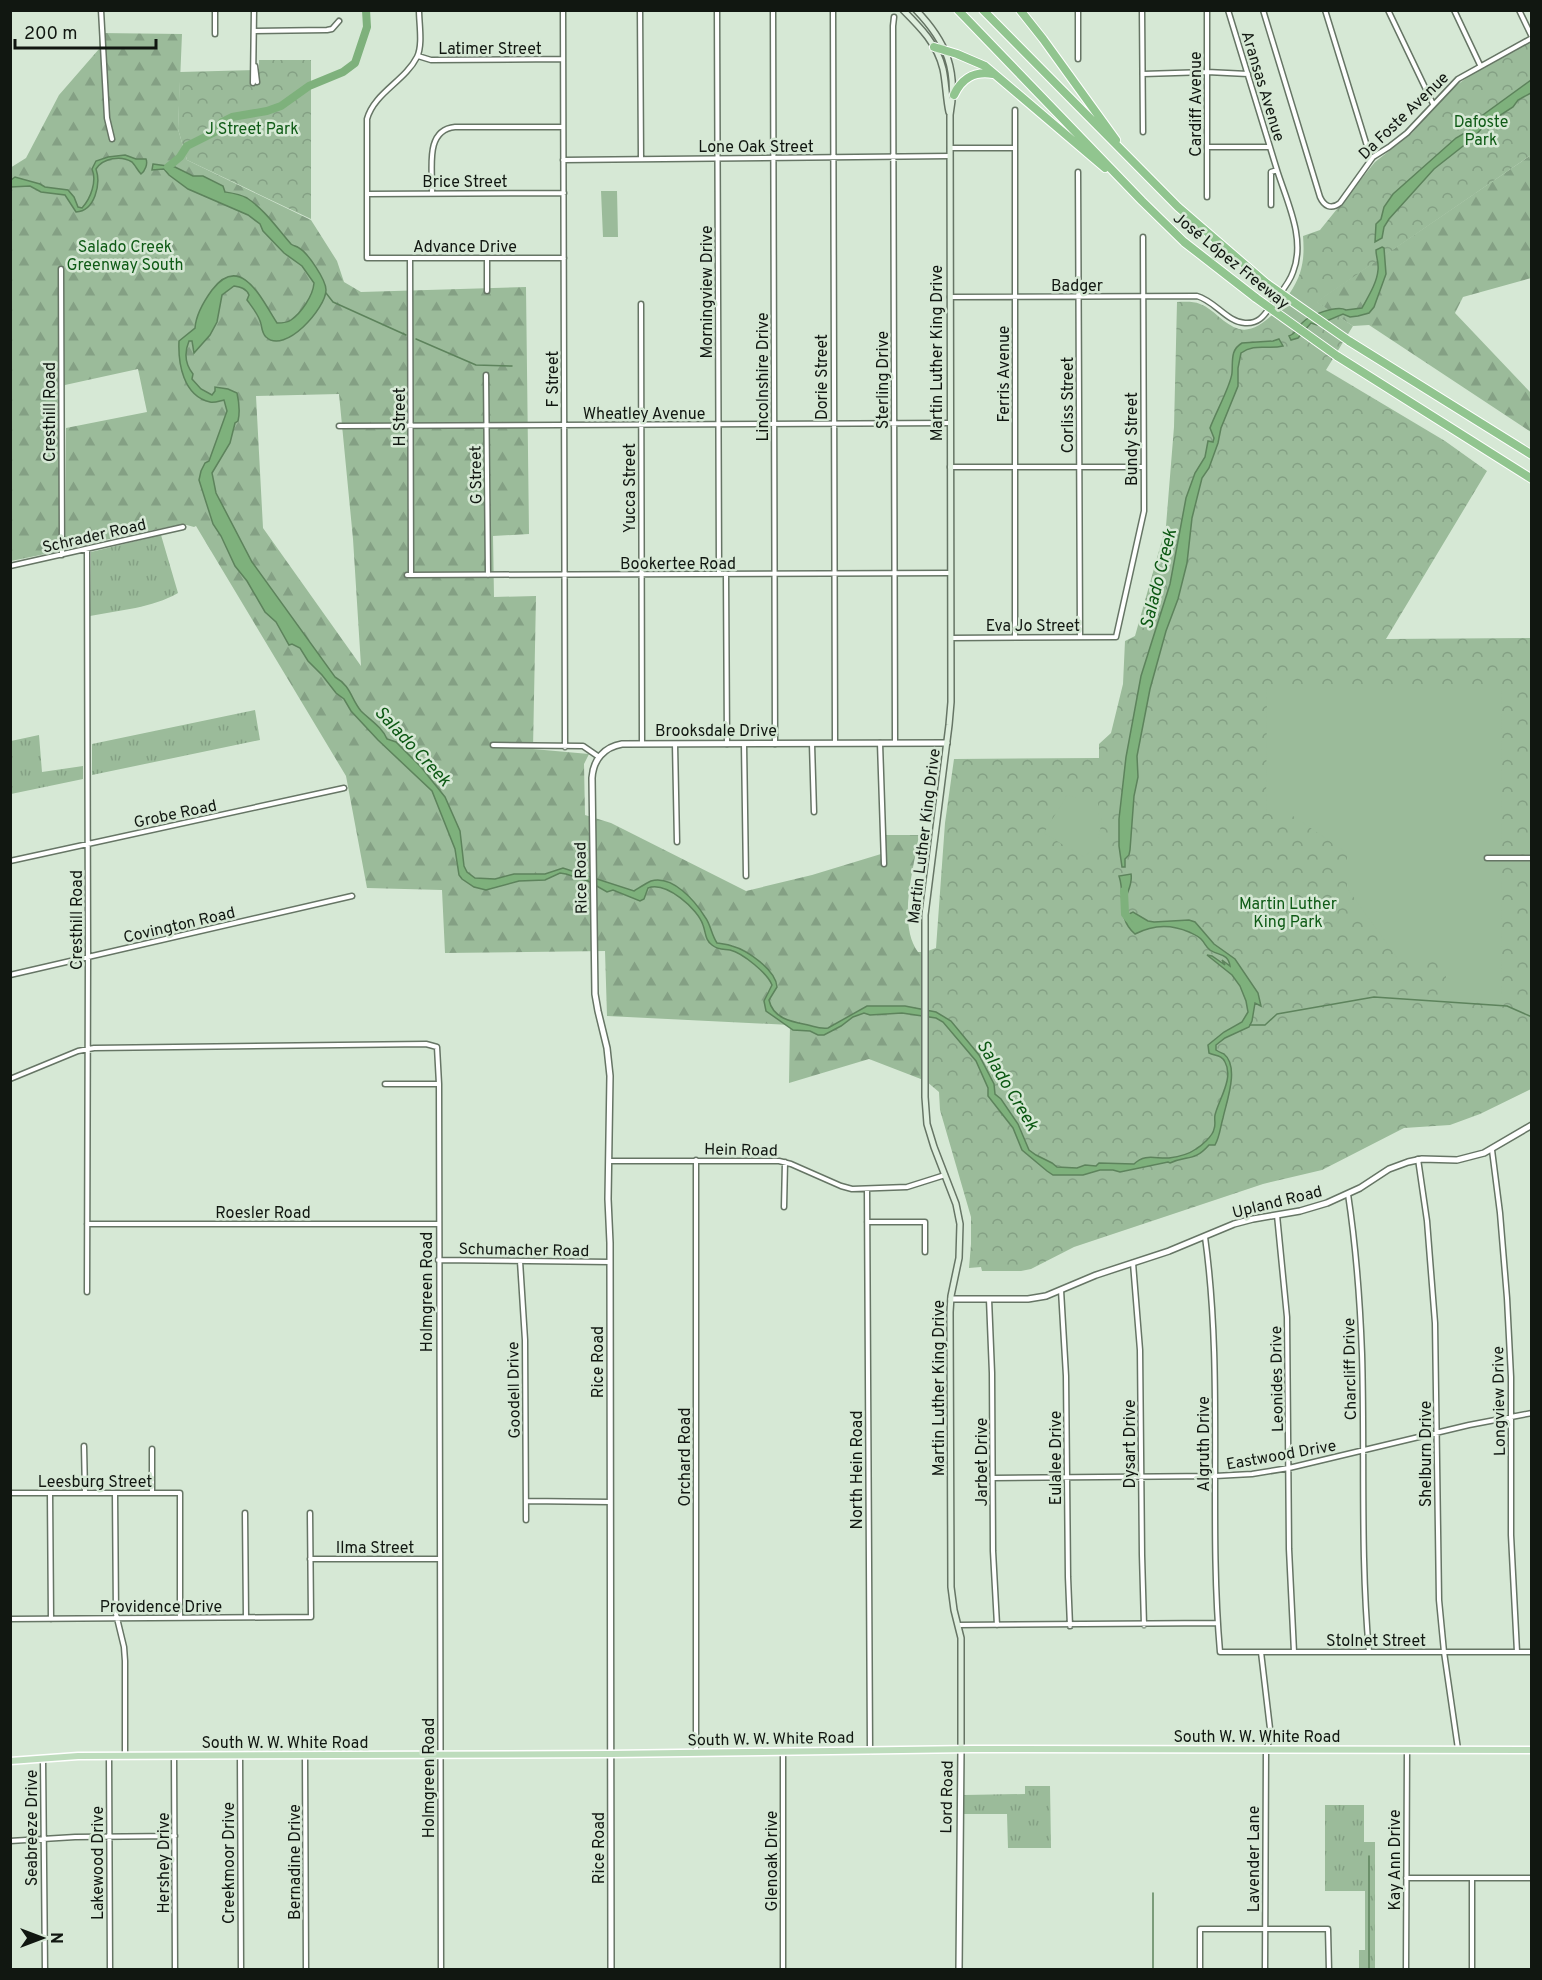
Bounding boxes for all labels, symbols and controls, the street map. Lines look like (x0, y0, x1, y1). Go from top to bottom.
scale bar (15, 12, 156, 50)
text: 200 m (24, 23, 77, 46)
street label: Aransas Avenue (1236, 29, 1288, 144)
street label: Latimer Street (438, 40, 542, 60)
street label: Cardiff Avenue (1187, 51, 1207, 157)
street label: Da Foste Avenue (1355, 68, 1454, 165)
park label: Dafoste Park (1454, 113, 1508, 151)
park label: J Street Park (205, 120, 299, 140)
street label: Lone Oak Street (698, 138, 814, 158)
street label: Brice Street (422, 173, 508, 193)
street label: José López Freeway (1169, 209, 1293, 315)
street label: Morningview Drive (698, 225, 718, 359)
park label: Salado Creek Greenway South (66, 238, 184, 276)
street label: Advance Drive (413, 238, 517, 258)
street label: Martin Luther King Drive (928, 265, 948, 441)
street label: Badger (1051, 277, 1103, 297)
street label: Lincolnshire Drive (754, 312, 774, 442)
street label: Ferris Avenue (995, 326, 1015, 422)
street label: Sterling Drive (874, 331, 894, 429)
street label: Dorie Street (813, 334, 833, 420)
street label: F Street (544, 351, 564, 407)
street label: Corliss Street (1059, 357, 1079, 453)
street label: Cresthill Road (41, 362, 61, 462)
street label: H Street (391, 387, 411, 447)
street label: Bundy Street (1123, 392, 1143, 486)
street label: Wheatley Avenue (583, 405, 705, 425)
street label: Yucca Street (621, 443, 641, 533)
street label: G Street (466, 445, 488, 505)
street label: Schrader Road (41, 515, 148, 559)
water label: Salado Creek (1136, 526, 1183, 632)
street label: Bookertee Road (620, 555, 736, 575)
street label: Eva Jo Street (986, 617, 1080, 637)
water label: Salado Creek (369, 702, 456, 793)
street label: Brooksdale Drive (655, 722, 777, 742)
street label: Martin Luther King Drive (904, 748, 946, 925)
street label: Grobe Road (132, 796, 219, 834)
street label: Rice Road (571, 842, 593, 914)
street label: Cresthill Road (68, 870, 88, 970)
park label: Martin Luther King Park (1239, 895, 1337, 933)
street label: Covington Road (121, 903, 237, 949)
water label: Salado Creek (971, 1036, 1043, 1136)
street label: Hein Road (704, 1140, 778, 1162)
street label: Upland Road (1230, 1182, 1324, 1224)
street label: Roesler Road (215, 1204, 311, 1224)
street label: Holmgreen Road (418, 1232, 438, 1352)
street label: Schumacher Road (458, 1240, 590, 1262)
street label: Martin Luther King Drive (930, 1300, 950, 1476)
street label: Charcliff Drive (1340, 1318, 1362, 1420)
street label: Rice Road (589, 1326, 609, 1398)
street label: Leonides Drive (1267, 1326, 1289, 1432)
street label: Goodell Drive (504, 1341, 526, 1439)
street label: Longview Drive (1489, 1346, 1511, 1456)
street label: Algruth Drive (1195, 1396, 1215, 1492)
street label: Dysart Drive (1121, 1399, 1141, 1489)
street label: Shelburn Drive (1417, 1401, 1437, 1507)
street label: Orchard Road (676, 1408, 696, 1506)
street label: North Hein Road (848, 1411, 868, 1529)
street label: Eulalee Drive (1047, 1411, 1067, 1505)
street label: Jarbet Drive (973, 1418, 993, 1506)
street label: Eastwood Drive (1225, 1436, 1338, 1475)
street label: Leesburg Street (38, 1473, 152, 1493)
street label: Ilma Street (336, 1539, 414, 1559)
street label: Providence Drive (100, 1598, 222, 1618)
street label: Stolnet Street (1326, 1632, 1426, 1652)
street label: Holmgreen Road (420, 1718, 440, 1838)
street label: South W. W. White Road (1173, 1728, 1341, 1748)
street label: South W. W. White Road (687, 1729, 855, 1751)
street label: South W. W. White Road (201, 1734, 369, 1754)
street label: Lord Road (937, 1760, 959, 1834)
street label: Seabreeze Drive (23, 1770, 43, 1886)
street label: Creekmoor Drive (220, 1802, 240, 1924)
street label: Bernadine Drive (286, 1804, 306, 1920)
street label: Lakewood Drive (89, 1806, 109, 1920)
street label: Lavender Lane (1245, 1806, 1265, 1912)
street label: Kay Ann Drive (1386, 1809, 1406, 1911)
street label: Glenoak Drive (763, 1811, 783, 1911)
street label: Hershey Drive (155, 1812, 175, 1914)
street label: Rice Road (590, 1812, 610, 1884)
north arrow (12, 1908, 72, 1968)
text: N (45, 1932, 65, 1944)

